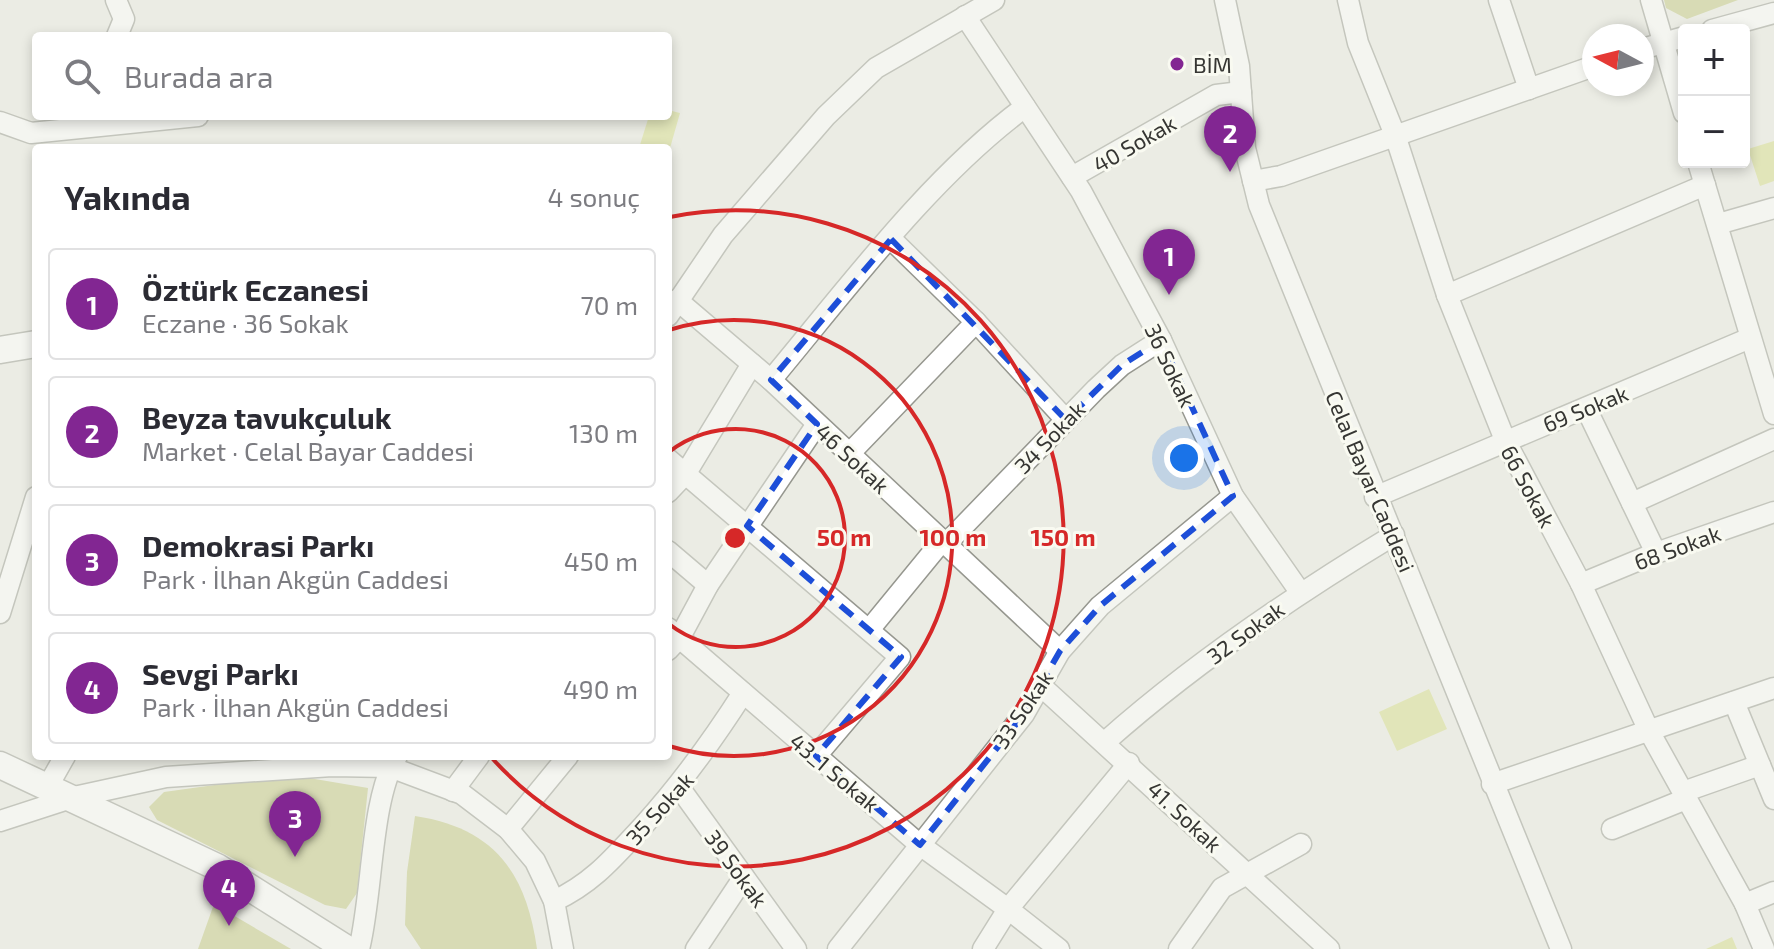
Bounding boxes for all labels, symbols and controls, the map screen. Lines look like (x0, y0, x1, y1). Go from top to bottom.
north arrow (1582, 24, 1654, 96)
map controls (1678, 24, 1750, 168)
button: + (1678, 24, 1750, 96)
search box (32, 32, 672, 120)
place label: BİM (1193, 51, 1232, 77)
icon: search (60, 54, 104, 98)
marker: BİM (1168, 55, 1186, 73)
text: Burada ara (124, 58, 274, 94)
button: − (1678, 96, 1750, 168)
pin: 2 (1204, 106, 1256, 172)
street label: 40 Sokak (1088, 109, 1180, 177)
text: Yakında (64, 176, 191, 217)
text: 4 sonuç (548, 181, 640, 212)
pin: 1 (1143, 229, 1195, 295)
text: Öztürk Eczanesi (142, 271, 369, 307)
text: 1 (86, 289, 98, 320)
text: 70 m (580, 289, 638, 320)
text: Eczane · 36 Sokak (142, 307, 349, 338)
street label: 36 Sokak (1140, 319, 1202, 411)
street label: 69 Sokak (1539, 379, 1631, 437)
street label: Celal Bayar Caddesi (1321, 386, 1421, 576)
street label: 34 Sokak (1008, 396, 1090, 478)
text: Beyza tavukçuluk (142, 399, 392, 435)
text: 2 (84, 417, 100, 448)
text: 130 m (569, 417, 638, 448)
street label: 46 Sokak (811, 418, 895, 498)
text: Market · Celal Bayar Caddesi (142, 435, 474, 466)
your location (1164, 438, 1204, 478)
street label: 66 Sokak (1497, 440, 1561, 532)
street label: 68 Sokak (1630, 519, 1724, 575)
text: 50 m (817, 522, 871, 551)
text: 100 m (920, 522, 986, 551)
text: 150 m (1030, 522, 1096, 551)
centre of rings (721, 524, 749, 552)
text: Demokrasi Parkı (142, 527, 374, 563)
text: 3 (85, 545, 99, 576)
text: 450 m (564, 545, 638, 576)
text: Park · İlhan Akgün Caddesi (142, 563, 449, 594)
street label: 32 Sokak (1201, 595, 1289, 669)
text: Sevgi Parkı (142, 655, 299, 691)
street label: 33 Sokak (986, 665, 1058, 753)
text: 4 (84, 673, 100, 704)
text: 490 m (563, 673, 638, 704)
text: Park · İlhan Akgün Caddesi (142, 691, 449, 722)
street label: 43_1 Sokak (785, 727, 885, 817)
street label: 35 Sokak (620, 767, 698, 849)
street label: 41. Sokak (1143, 775, 1227, 857)
pin: 3 (269, 791, 321, 857)
street label: 39 Sokak (700, 824, 774, 912)
pin: 4 (203, 860, 255, 926)

